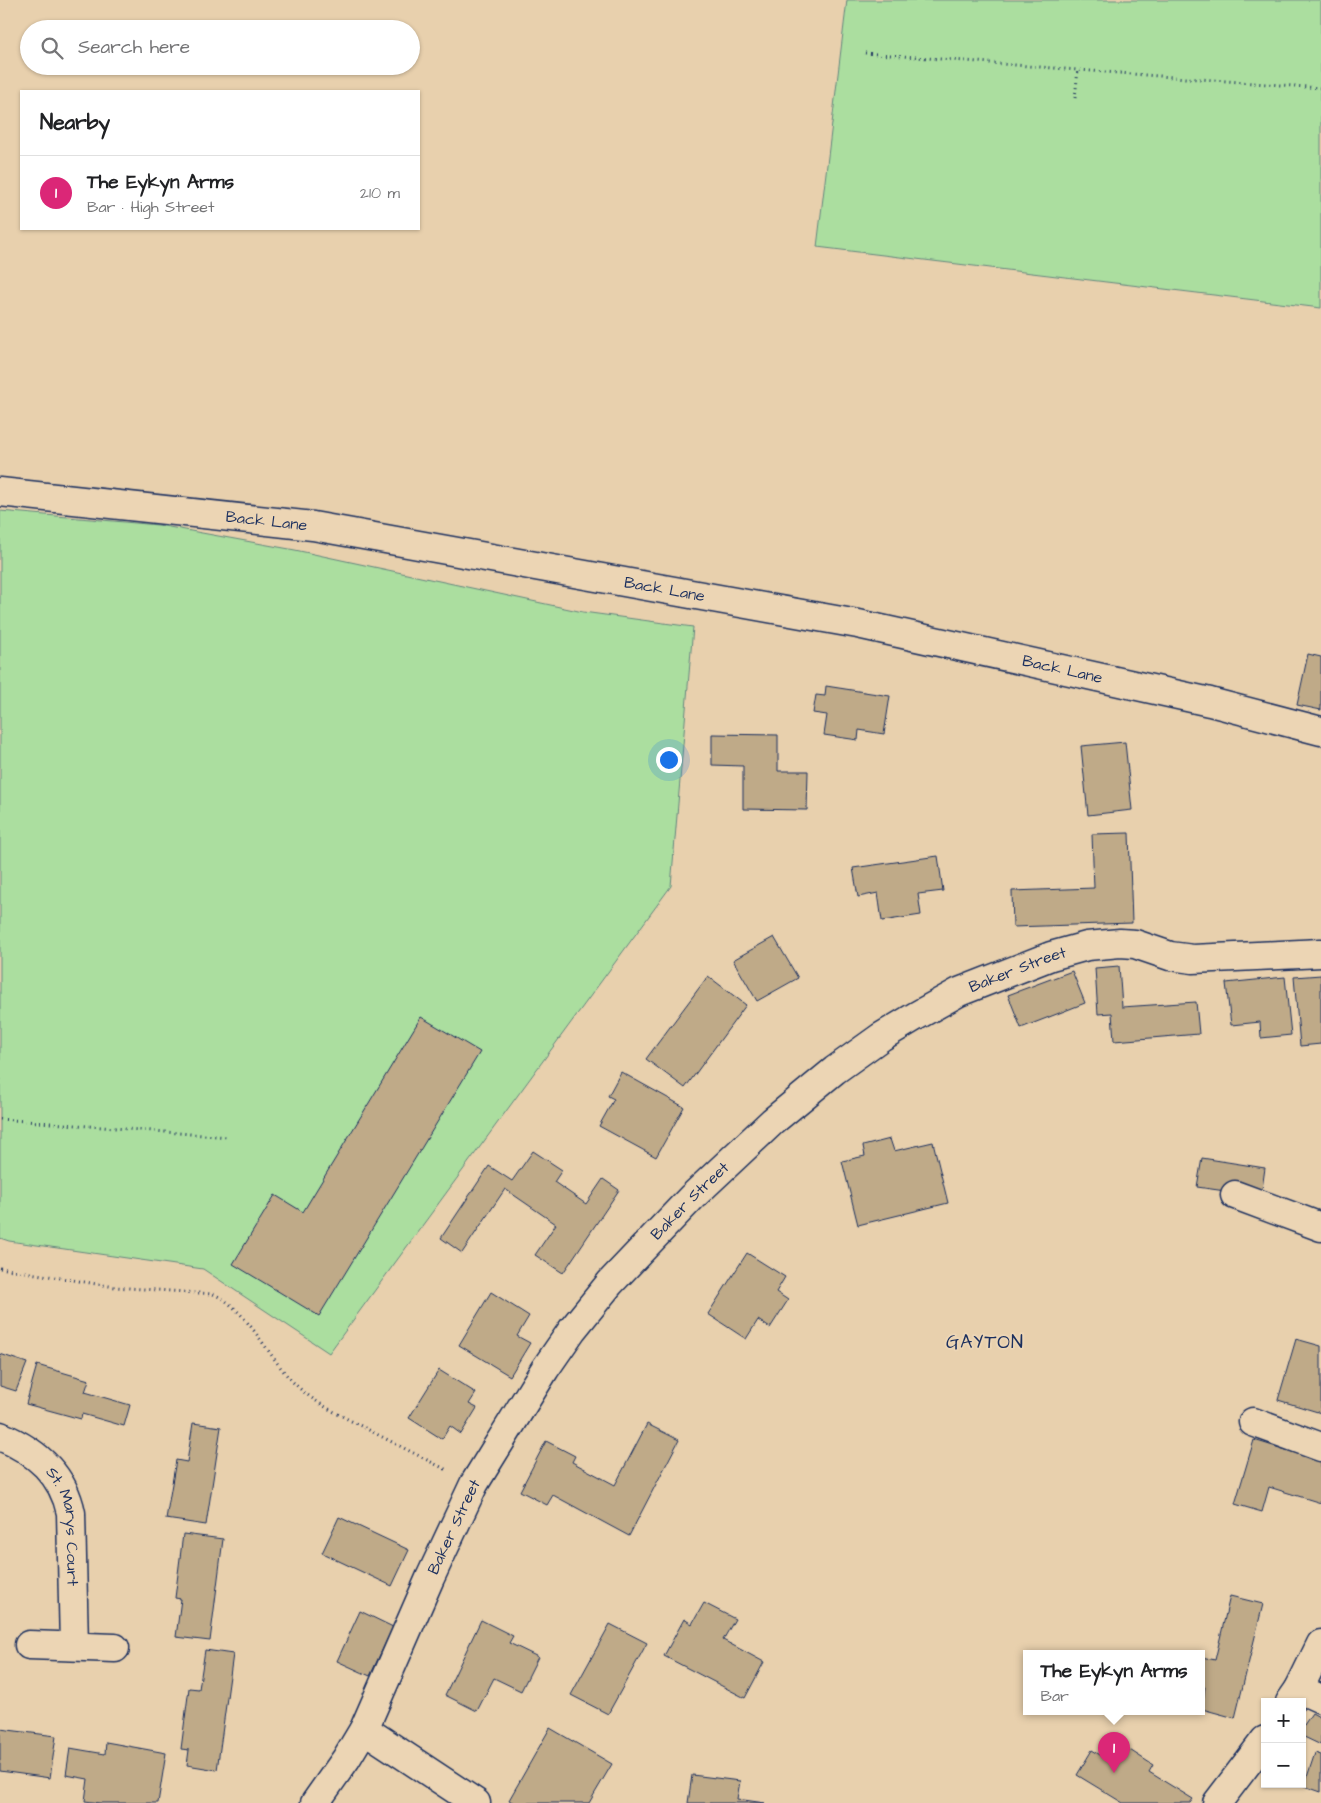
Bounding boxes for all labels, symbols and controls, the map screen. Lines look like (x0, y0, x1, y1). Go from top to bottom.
search box (20, 20, 420, 75)
icon: search (38, 34, 66, 62)
text: Search here (78, 34, 190, 61)
text: Nearby (40, 108, 110, 137)
text: The Eykyn Arms (87, 169, 234, 196)
text: 1 (55, 182, 57, 204)
text: 210 m (360, 182, 400, 204)
text: Bar · High Street (87, 196, 214, 218)
street label: Back Lane (225, 506, 309, 536)
street label: Back Lane (622, 571, 707, 607)
street label: Back Lane (1020, 650, 1105, 689)
your location (656, 747, 682, 773)
street label: Baker Street (966, 941, 1069, 998)
street label: Baker Street (646, 1156, 734, 1245)
district label: GAYTON (946, 1329, 1024, 1356)
street label: St. Marys Court (41, 1462, 84, 1587)
street label: Baker Street (422, 1474, 486, 1578)
popup (1023, 1650, 1205, 1715)
text: The Eykyn Arms (1041, 1658, 1188, 1685)
text: Bar (1041, 1685, 1069, 1707)
map controls (1261, 1698, 1306, 1788)
button: + (1261, 1698, 1306, 1743)
pin: 1 (1098, 1732, 1130, 1773)
button: − (1261, 1743, 1306, 1788)

